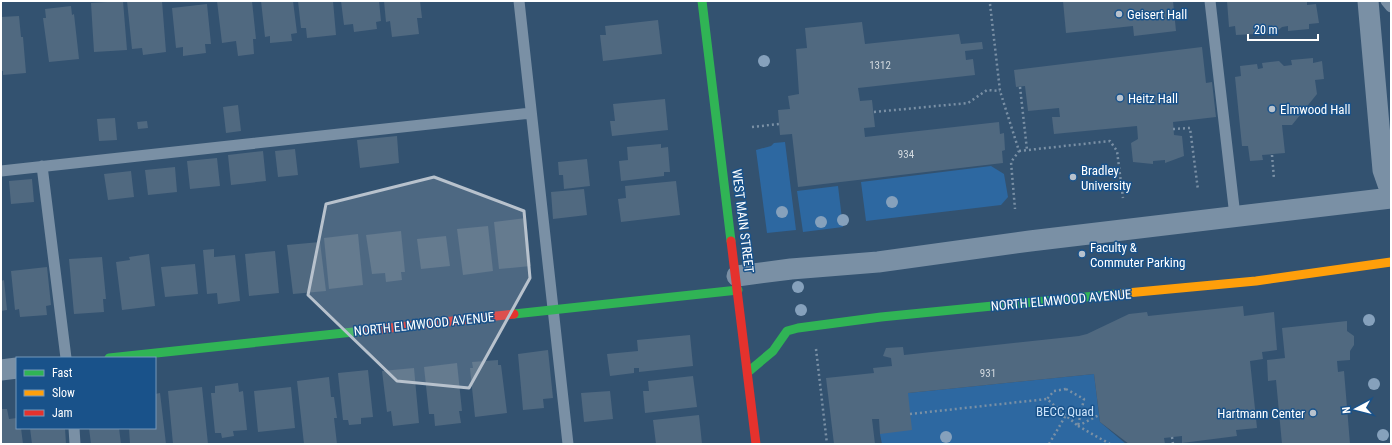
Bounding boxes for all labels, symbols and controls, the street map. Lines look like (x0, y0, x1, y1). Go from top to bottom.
place label: Geisert Hall (1127, 7, 1187, 22)
marker: Geisert Hall (1114, 9, 1124, 19)
scale bar (1248, 16, 1318, 42)
text: 20 m (1254, 23, 1278, 37)
house number: 1312 (869, 59, 891, 72)
place label: Heitz Hall (1128, 91, 1178, 106)
marker: Heitz Hall (1115, 93, 1125, 103)
place label: Elmwood Hall (1280, 102, 1350, 117)
marker: Elmwood Hall (1267, 104, 1277, 114)
house number: 934 (898, 148, 915, 161)
place label: Bradley University (1081, 163, 1132, 193)
street label: WEST MAIN STREET (729, 168, 757, 274)
marker: Bradley University (1068, 172, 1078, 182)
place label: Faculty & Commuter Parking (1090, 240, 1186, 270)
marker: Faculty & Commuter Parking (1077, 249, 1087, 259)
street label: NORTH ELMWOOD AVENUE (990, 286, 1132, 314)
street label: NORTH ELMWOOD AVENUE (353, 309, 495, 339)
legend (16, 357, 156, 429)
text: Fast (52, 366, 73, 380)
house number: 931 (980, 367, 996, 380)
text: Slow (52, 386, 75, 400)
north arrow (1336, 389, 1376, 429)
park label: BECC Quad (1036, 404, 1094, 419)
text: Jam (52, 406, 73, 420)
place label: Hartmann Center (1217, 406, 1305, 421)
text: N (1340, 406, 1353, 414)
marker: Hartmann Center (1308, 408, 1318, 418)

